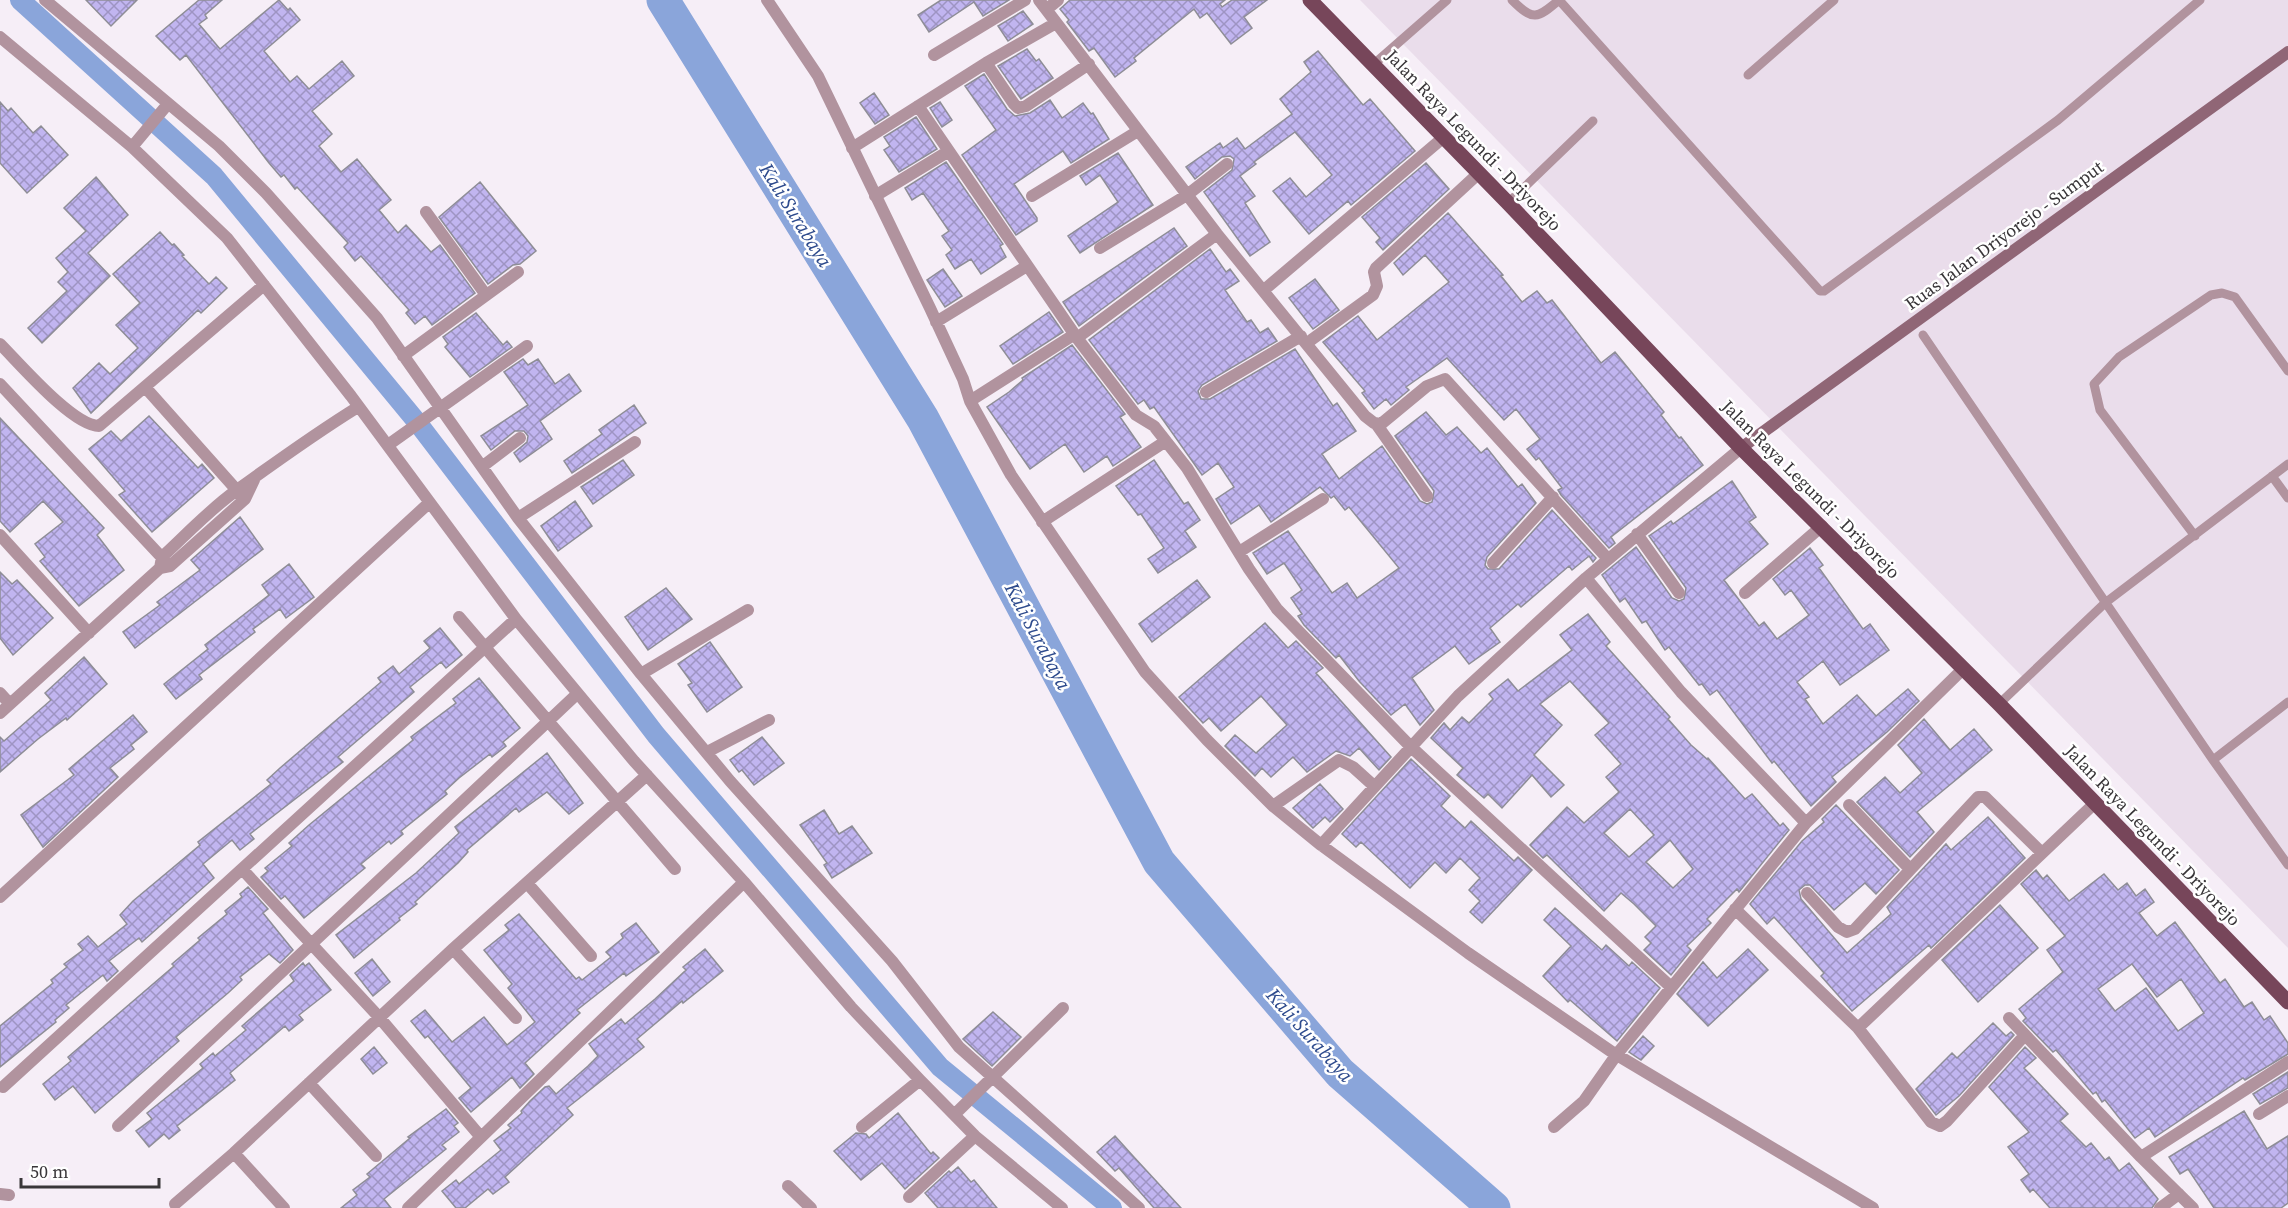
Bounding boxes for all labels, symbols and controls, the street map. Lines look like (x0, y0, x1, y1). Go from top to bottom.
street label: Jalan Raya Legundi - Driyorejo (1380, 43, 1568, 236)
street label: Ruas Jalan Driyorejo - Sumput (1900, 154, 2108, 316)
water label: Kali Surabaya (752, 157, 839, 273)
street label: Jalan Raya Legundi - Driyorejo (1715, 393, 1906, 584)
water label: Kali Surabaya (997, 576, 1078, 695)
street label: Jalan Raya Legundi - Driyorejo (2059, 738, 2247, 931)
water label: Kali Surabaya (1259, 981, 1360, 1089)
scale bar (21, 1151, 159, 1189)
text: 50 m (30, 1159, 68, 1184)

